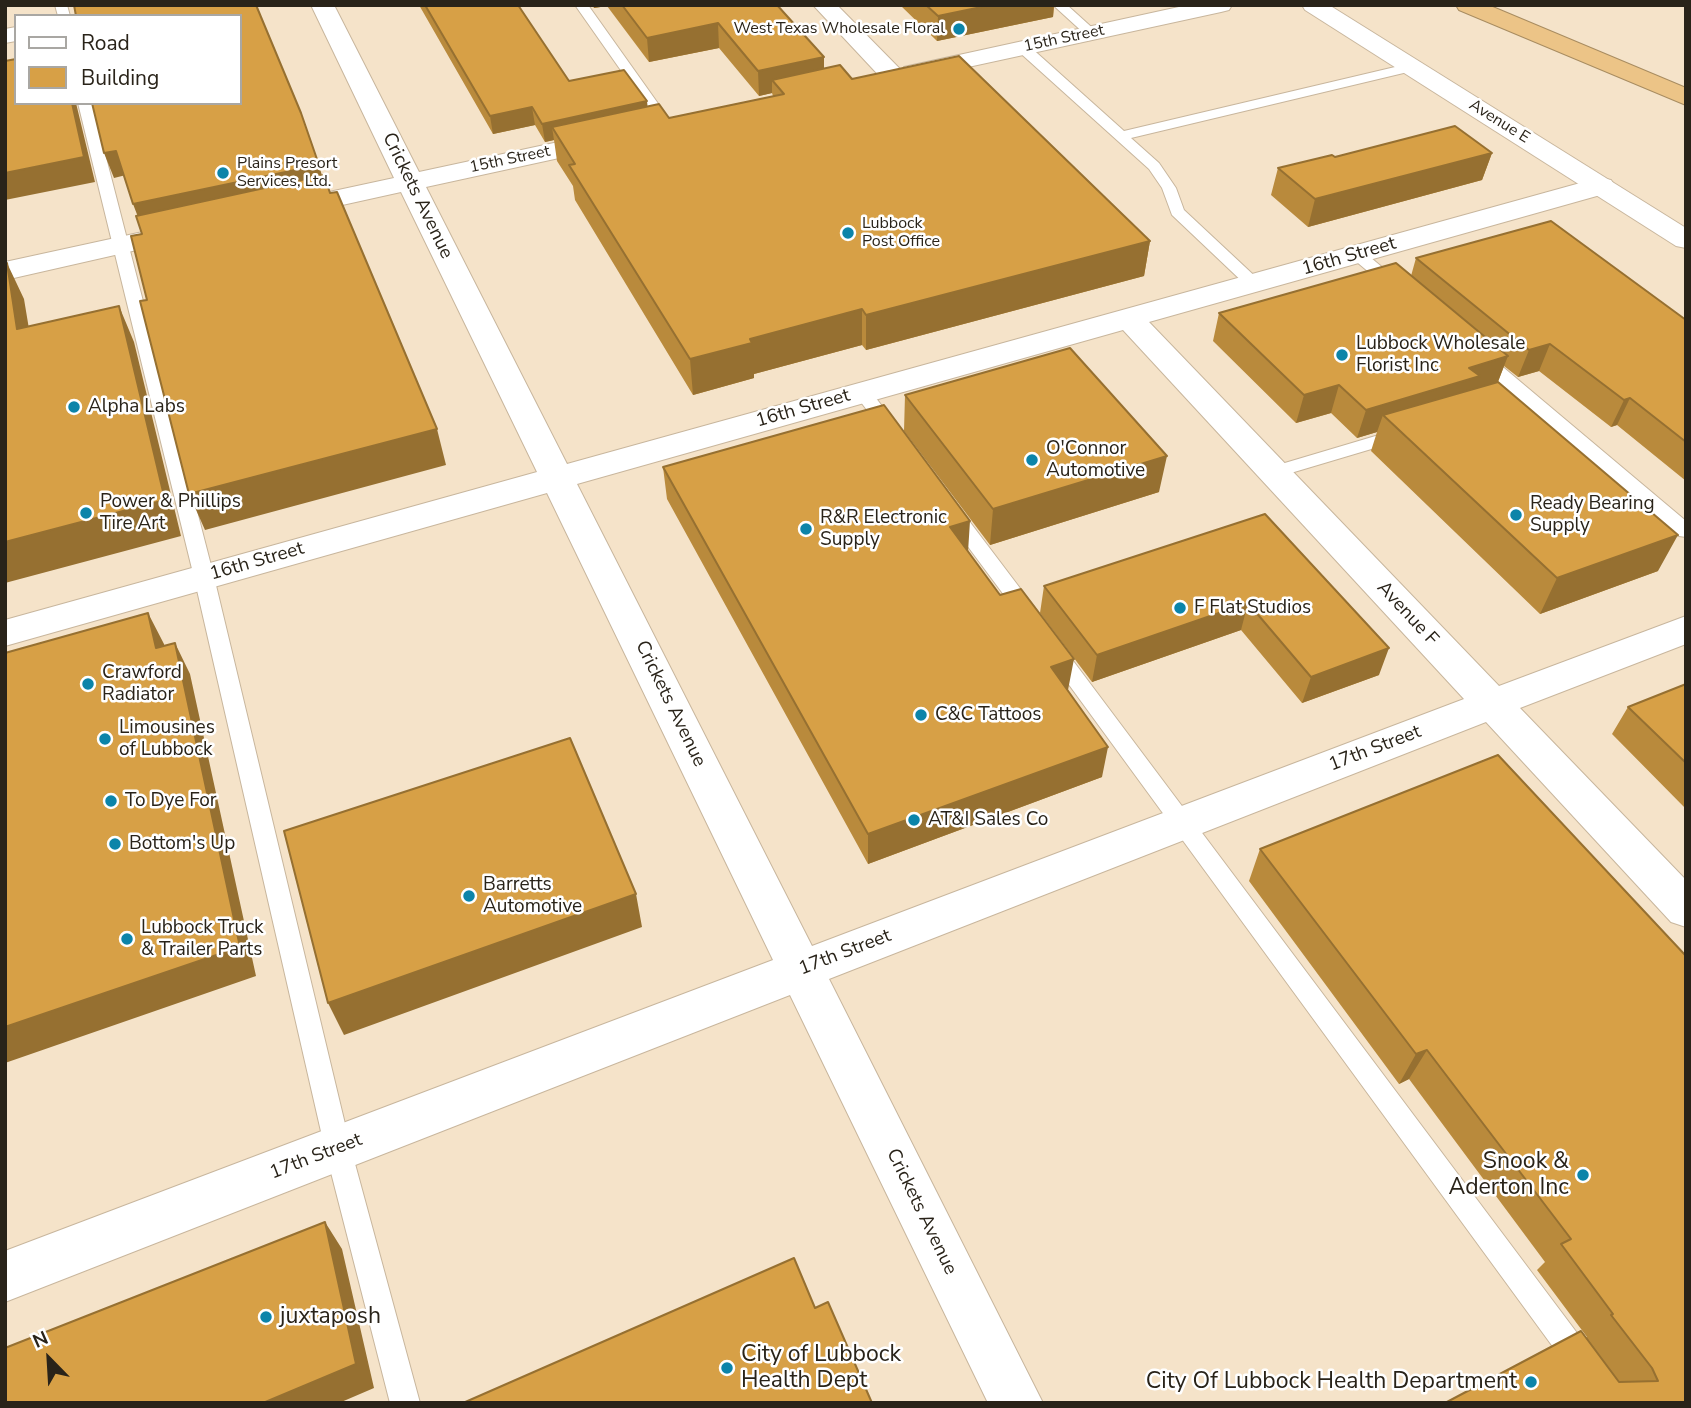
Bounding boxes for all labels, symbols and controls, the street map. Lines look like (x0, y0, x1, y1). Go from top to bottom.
legend (14, 14, 242, 105)
place label: West Texas Wholesale Floral (734, 19, 945, 39)
marker: West Texas Wholesale Floral (951, 21, 967, 37)
street label: 15th Street (1022, 21, 1106, 57)
text: Road (81, 29, 130, 57)
text: Building (81, 64, 159, 92)
street label: Avenue E (1465, 96, 1533, 148)
street label: Crickets Avenue (377, 129, 457, 263)
street label: 15th Street (468, 142, 552, 178)
place label: Plains Presort Services, Ltd. (237, 154, 337, 192)
marker: Plains Presort Services, Ltd. (215, 165, 231, 181)
place label: Lubbock Post Office (862, 214, 940, 252)
marker: Lubbock Post Office (840, 225, 856, 241)
street label: 16th Street (1299, 233, 1399, 281)
place label: Lubbock Wholesale Florist Inc (1356, 333, 1525, 377)
marker: Lubbock Wholesale Florist Inc (1334, 347, 1350, 363)
street label: 16th Street (753, 385, 853, 433)
place label: Alpha Labs (88, 396, 185, 418)
marker: Alpha Labs (66, 399, 82, 415)
place label: O'Connor Automotive (1046, 438, 1145, 482)
marker: O'Connor Automotive (1024, 452, 1040, 468)
place label: Power & Phillips Tire Art (100, 491, 241, 535)
place label: Ready Bearing Supply (1530, 493, 1655, 537)
marker: Power & Phillips Tire Art (78, 505, 94, 521)
place label: R&R Electronic Supply (820, 507, 947, 551)
marker: Ready Bearing Supply (1508, 507, 1524, 523)
marker: R&R Electronic Supply (798, 521, 814, 537)
street label: 16th Street (207, 538, 307, 586)
street label: Avenue F (1371, 577, 1443, 651)
place label: F Flat Studios (1194, 597, 1311, 619)
marker: F Flat Studios (1172, 600, 1188, 616)
street label: Crickets Avenue (630, 637, 710, 771)
place label: Crawford Radiator (102, 662, 182, 706)
marker: Crawford Radiator (80, 676, 96, 692)
place label: C&C Tattoos (935, 704, 1041, 726)
marker: C&C Tattoos (913, 707, 929, 723)
place label: Limousines of Lubbock (119, 717, 215, 761)
street label: 17th Street (1326, 721, 1424, 777)
marker: Limousines of Lubbock (97, 731, 113, 747)
place label: To Dye For (125, 790, 217, 812)
marker: To Dye For (103, 793, 119, 809)
place label: AT&I Sales Co (928, 809, 1048, 831)
marker: AT&I Sales Co (906, 812, 922, 828)
place label: Bottom's Up (129, 833, 235, 855)
marker: Bottom's Up (107, 836, 123, 852)
place label: Barretts Automotive (483, 874, 582, 918)
marker: Barretts Automotive (461, 888, 477, 904)
place label: Lubbock Truck & Trailer Parts (141, 917, 263, 961)
street label: 17th Street (796, 925, 894, 981)
marker: Lubbock Truck & Trailer Parts (119, 931, 135, 947)
street label: 17th Street (267, 1129, 365, 1185)
street label: Crickets Avenue (881, 1145, 961, 1279)
place label: Snook & Aderton Inc (1449, 1148, 1569, 1202)
marker: Snook & Aderton Inc (1575, 1167, 1591, 1183)
place label: juxtaposh (280, 1303, 381, 1331)
marker: juxtaposh (258, 1309, 274, 1325)
north arrow (14, 1324, 84, 1394)
text: N (29, 1325, 52, 1355)
place label: City of Lubbock Health Dept (741, 1341, 901, 1395)
marker: City of Lubbock Health Dept (719, 1360, 735, 1376)
place label: City Of Lubbock Health Department (1146, 1368, 1517, 1396)
marker: City Of Lubbock Health Department (1523, 1374, 1539, 1390)

